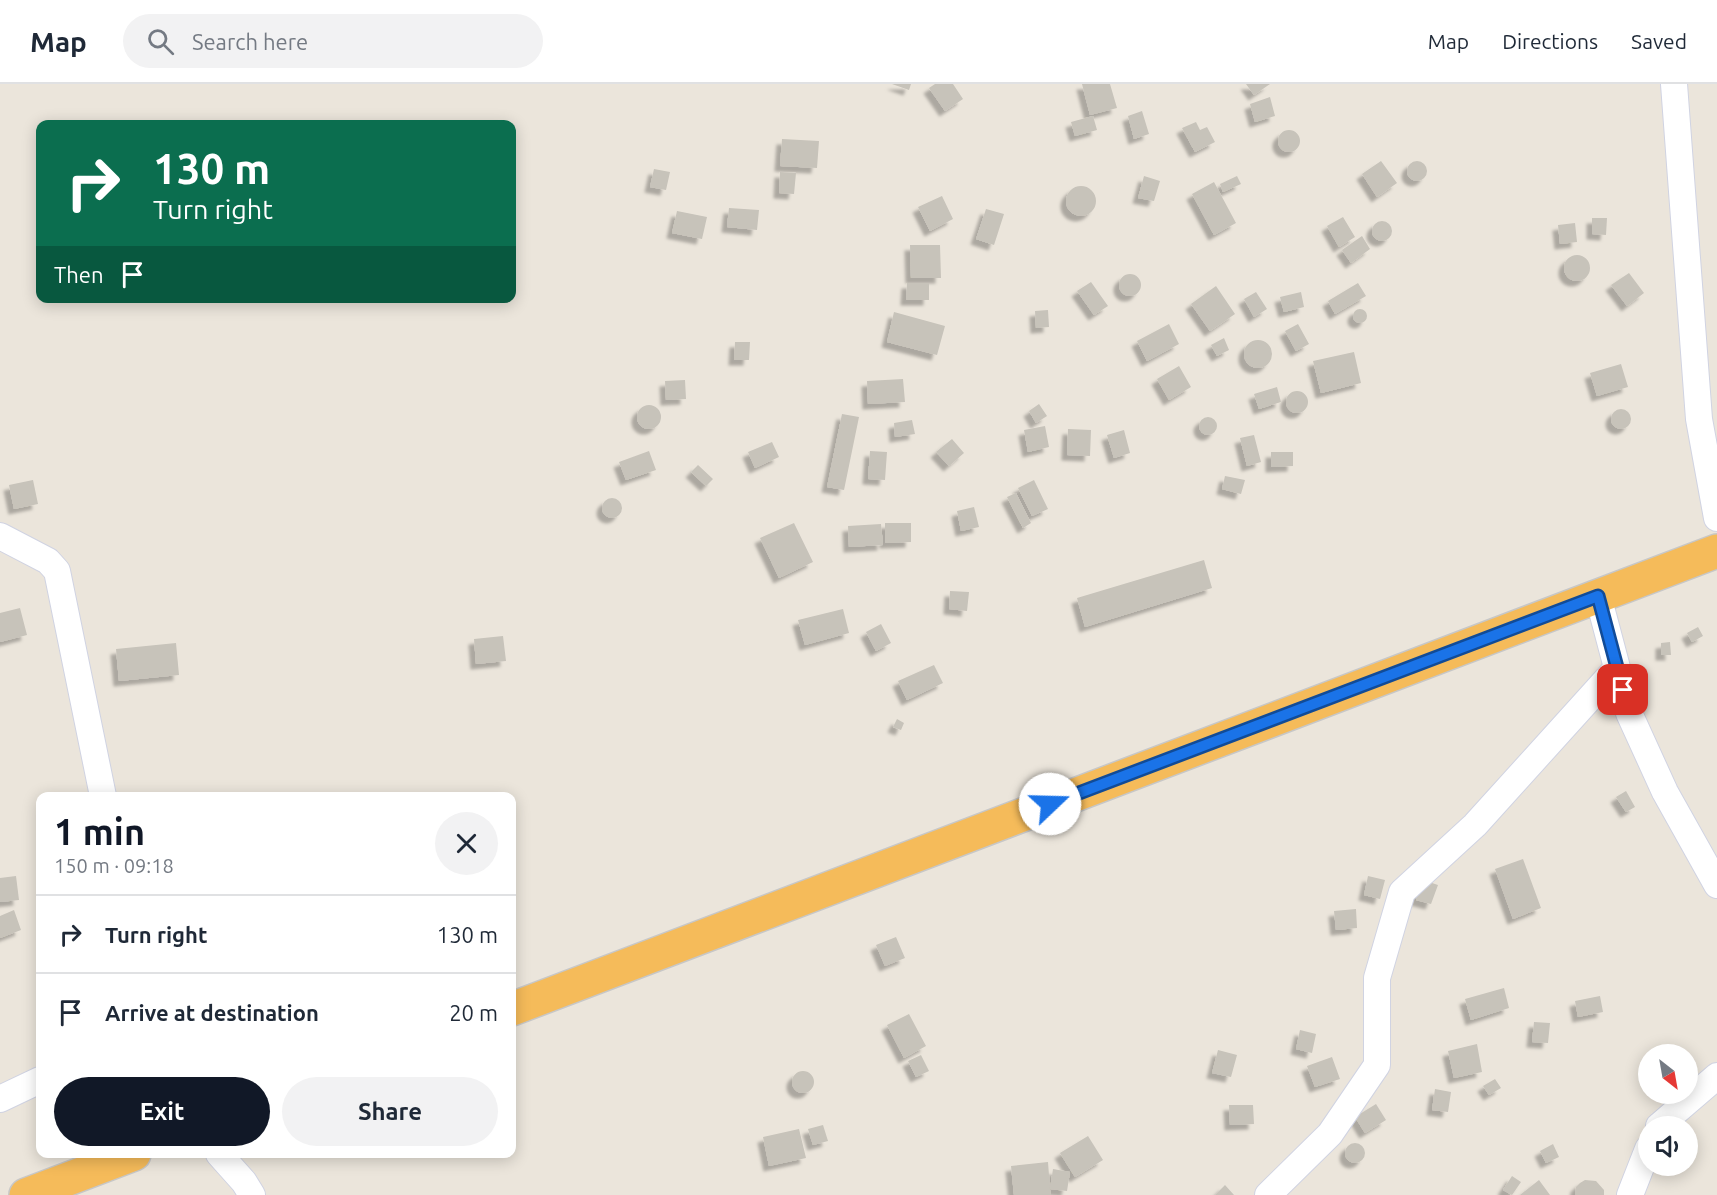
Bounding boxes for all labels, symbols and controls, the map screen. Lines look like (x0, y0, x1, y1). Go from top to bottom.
search box (123, 14, 543, 68)
icon: search (144, 25, 177, 58)
text: Map (30, 26, 87, 57)
text: Search here (192, 29, 308, 54)
text: Map (1428, 29, 1469, 53)
text: Directions (1502, 29, 1598, 53)
text: Saved (1631, 29, 1687, 53)
icon: right (54, 144, 132, 222)
text: 130 m (153, 145, 270, 192)
text: Turn right (153, 194, 273, 224)
icon: arrive (116, 258, 149, 291)
text: Then (54, 262, 104, 287)
pin (1597, 664, 1648, 715)
icon: arrive (1606, 673, 1639, 706)
position arrow (1018, 772, 1082, 836)
text: 1 min (54, 811, 145, 852)
button: close (435, 812, 498, 875)
text: 150 m · 09:18 (54, 854, 174, 877)
icon: right (54, 918, 87, 951)
text: Turn right (105, 922, 207, 947)
text: 130 m (437, 922, 498, 947)
icon: arrive (54, 996, 87, 1029)
text: Arrive at destination (105, 1000, 319, 1025)
text: 20 m (449, 1000, 498, 1025)
north arrow (1638, 1044, 1698, 1104)
map controls (1638, 1044, 1698, 1176)
button: Exit (54, 1077, 270, 1146)
button: Share (282, 1077, 498, 1146)
button: sound (1638, 1116, 1698, 1176)

